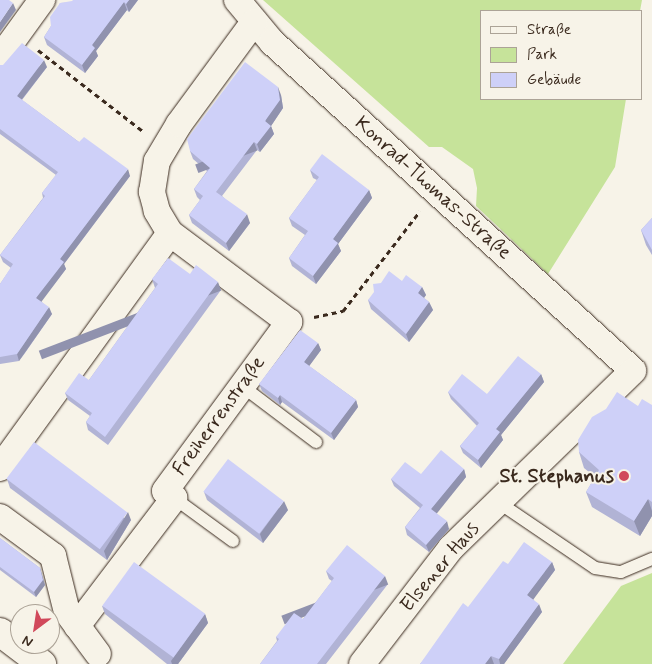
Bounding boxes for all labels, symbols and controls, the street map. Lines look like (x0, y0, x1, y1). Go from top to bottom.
legend (480, 10, 642, 100)
text: Straße (527, 20, 571, 40)
text: Park (527, 45, 557, 65)
text: Gebäude (527, 70, 581, 90)
street label: Konrad-Thomas-Straße (350, 111, 516, 265)
street label: Freiherrenstraße (168, 352, 270, 480)
place label: St. Stephanus (499, 464, 614, 488)
marker: St. Stephanus (618, 470, 630, 482)
street label: Elsener Haus (394, 516, 486, 618)
north arrow (10, 604, 60, 654)
text: N (19, 631, 36, 651)

